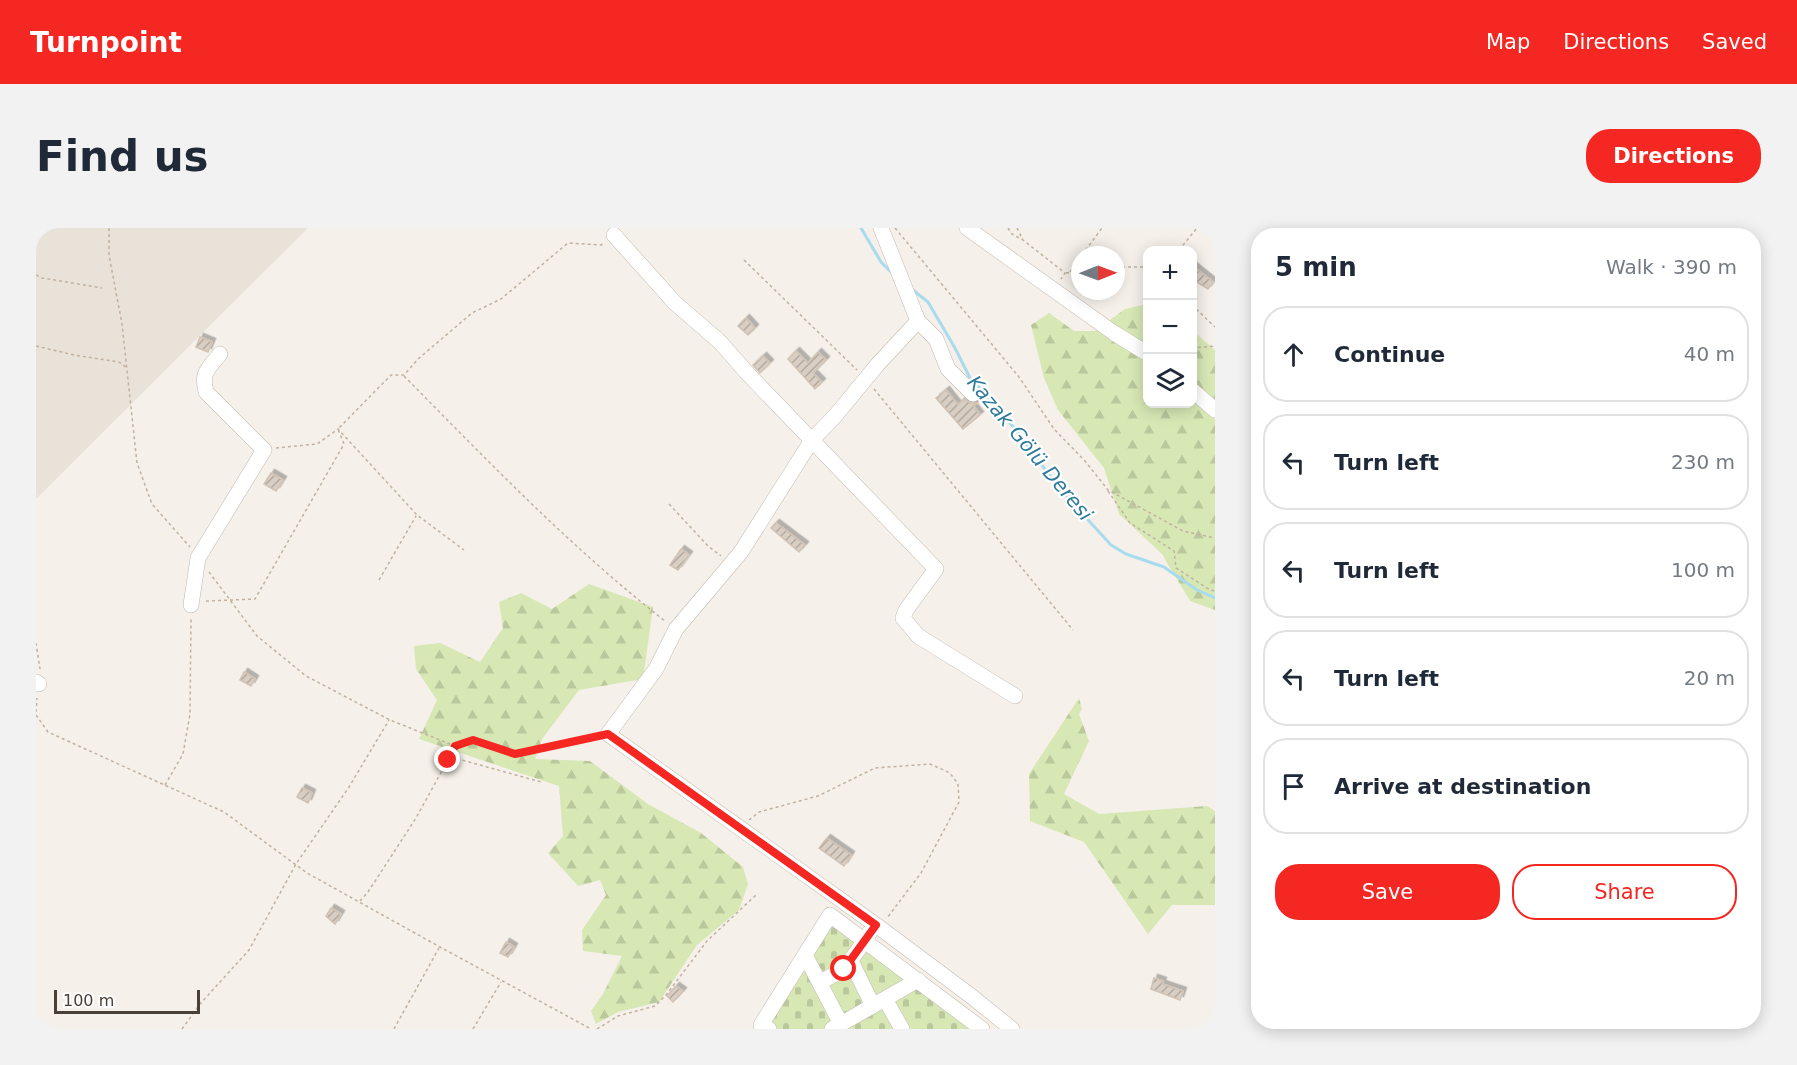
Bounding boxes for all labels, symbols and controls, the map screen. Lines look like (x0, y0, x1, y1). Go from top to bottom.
text: Turnpoint (30, 26, 182, 59)
text: Map (1486, 30, 1530, 54)
text: Directions (1563, 30, 1669, 54)
text: Saved (1702, 30, 1767, 54)
button: Directions (1586, 129, 1761, 183)
text: Find us (36, 132, 209, 181)
north arrow (1071, 246, 1125, 300)
map controls (1143, 246, 1197, 408)
button: + (1143, 246, 1197, 300)
text: 5 min (1275, 252, 1357, 282)
text: Walk · 390 m (1606, 255, 1737, 279)
button: − (1143, 300, 1197, 354)
icon: ahead (1277, 338, 1310, 371)
text: Continue (1334, 342, 1445, 367)
text: 40 m (1684, 342, 1735, 366)
button: layers (1143, 354, 1197, 408)
water label: Kazak Gölü Deresi (962, 371, 1098, 526)
icon: left (1277, 446, 1310, 479)
text: Turn left (1334, 450, 1439, 475)
text: 230 m (1671, 450, 1735, 474)
icon: left (1277, 554, 1310, 587)
text: Turn left (1334, 558, 1439, 583)
text: 100 m (1671, 558, 1735, 582)
icon: left (1277, 662, 1310, 695)
text: Turn left (1334, 666, 1439, 691)
text: 20 m (1684, 666, 1735, 690)
route end (434, 746, 460, 772)
icon: arrive (1277, 770, 1310, 803)
text: Arrive at destination (1334, 774, 1591, 799)
button: Save (1275, 864, 1500, 920)
button: Share (1512, 864, 1737, 920)
route start (830, 955, 856, 981)
scale bar (54, 987, 200, 1014)
text: 100 m (63, 991, 114, 1010)

